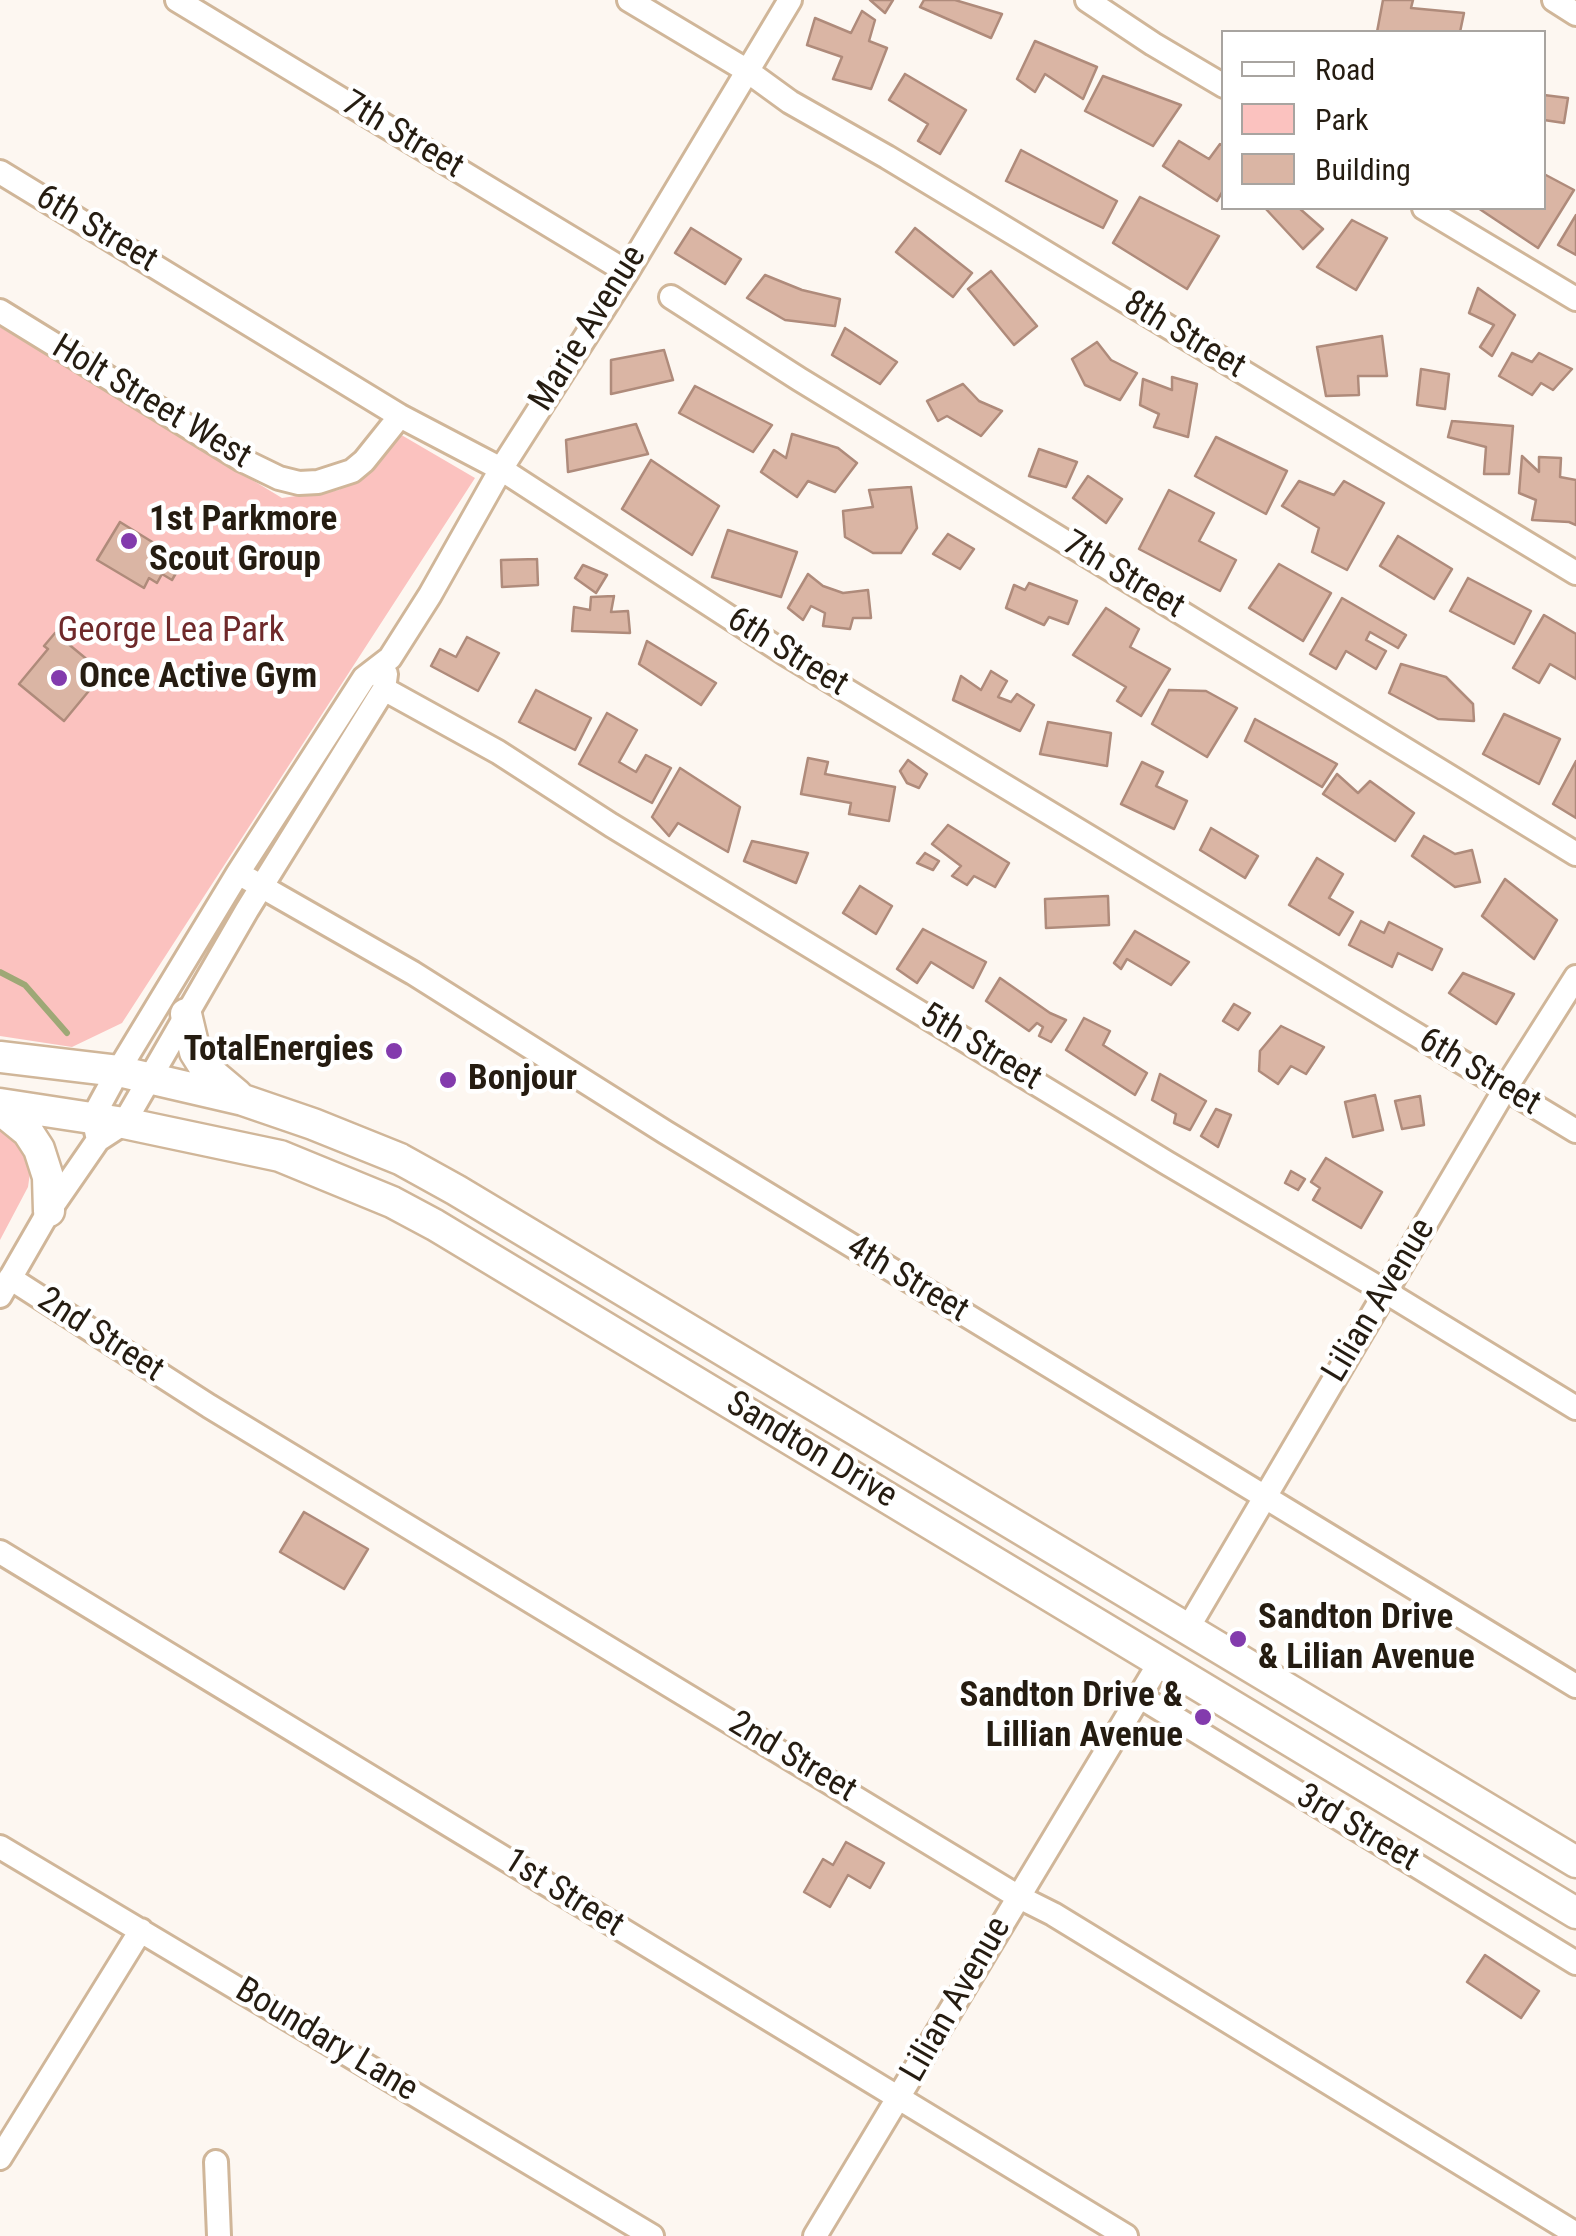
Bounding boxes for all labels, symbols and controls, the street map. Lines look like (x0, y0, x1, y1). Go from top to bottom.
legend (1221, 30, 1546, 210)
text: Road (1315, 52, 1375, 87)
street label: 7th Street (334, 83, 470, 189)
text: Park (1315, 102, 1369, 137)
text: Building (1315, 152, 1411, 187)
street label: 6th Street (28, 177, 164, 283)
street label: Marie Avenue (522, 239, 656, 419)
street label: 8th Street (1116, 283, 1252, 389)
street label: Holt Street West (44, 327, 258, 479)
place label: 1st Parkmore Scout Group (149, 500, 337, 582)
street label: 7th Street (1055, 523, 1191, 629)
marker: 1st Parkmore Scout Group (118, 530, 140, 552)
street label: 6th Street (719, 600, 855, 706)
park label: George Lea Park (58, 611, 284, 653)
place label: Once Active Gym (79, 657, 317, 699)
marker: Once Active Gym (48, 667, 70, 689)
street label: 5th Street (912, 995, 1048, 1101)
street label: 6th Street (1411, 1020, 1547, 1126)
place label: TotalEnergies (184, 1030, 374, 1072)
marker: TotalEnergies (383, 1040, 405, 1062)
place label: Bonjour (468, 1059, 577, 1101)
marker: Bonjour (437, 1069, 459, 1091)
street label: Lilian Avenue (1315, 1212, 1445, 1390)
street label: 4th Street (839, 1227, 975, 1333)
street label: 2nd Street (29, 1280, 171, 1392)
street label: Sandton Drive (718, 1384, 904, 1518)
place label: Sandton Drive & Lilian Avenue (1258, 1598, 1475, 1680)
marker: Sandton Drive & Lilian Avenue (1227, 1628, 1249, 1650)
place label: Sandton Drive & Lillian Avenue (959, 1676, 1183, 1758)
street label: 2nd Street (720, 1704, 864, 1812)
marker: Sandton Drive & Lillian Avenue (1192, 1706, 1214, 1728)
street label: 3rd Street (1288, 1776, 1426, 1882)
street label: 1st Street (495, 1841, 631, 1947)
street label: Lilian Avenue (893, 1910, 1021, 2090)
street label: Boundary Lane (227, 1970, 425, 2112)

